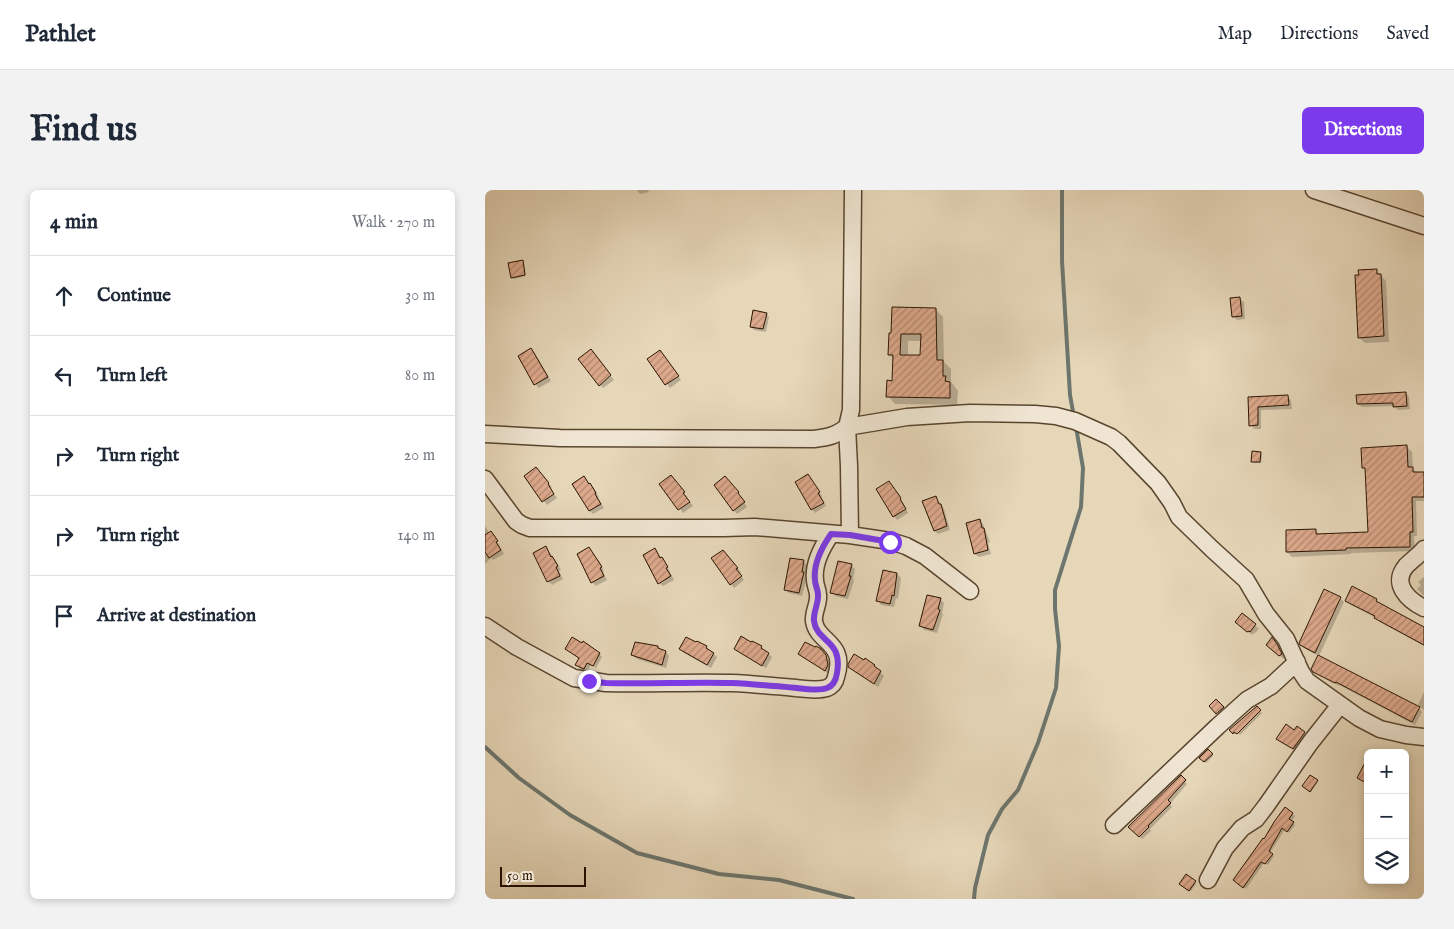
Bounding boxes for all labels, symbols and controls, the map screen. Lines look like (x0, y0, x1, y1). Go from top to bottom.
text: Pathlet (25, 19, 96, 50)
text: Map (1218, 23, 1252, 46)
text: Directions (1280, 23, 1358, 46)
text: Saved (1386, 23, 1429, 46)
button: Directions (1302, 107, 1424, 154)
text: Find us (30, 108, 137, 153)
text: 4 min (50, 209, 98, 236)
text: Walk · 270 m (352, 213, 435, 233)
icon: ahead (50, 282, 78, 310)
text: Continue (97, 284, 171, 308)
text: 30 m (405, 286, 435, 306)
icon: left (50, 362, 78, 390)
text: Turn left (97, 364, 168, 388)
text: 80 m (405, 366, 435, 386)
icon: right (50, 442, 78, 470)
text: Turn right (97, 444, 179, 468)
text: 20 m (404, 446, 435, 466)
icon: right (50, 522, 78, 550)
text: Turn right (97, 524, 179, 548)
text: 140 m (397, 526, 435, 546)
route start (879, 531, 902, 554)
icon: arrive (50, 602, 78, 630)
text: Arrive at destination (97, 604, 256, 628)
route end (578, 670, 601, 693)
map controls (1364, 749, 1409, 884)
button: + (1364, 749, 1409, 794)
button: − (1364, 794, 1409, 839)
button: layers (1364, 839, 1409, 884)
scale bar (500, 864, 586, 887)
text: 50 m (507, 867, 533, 885)

